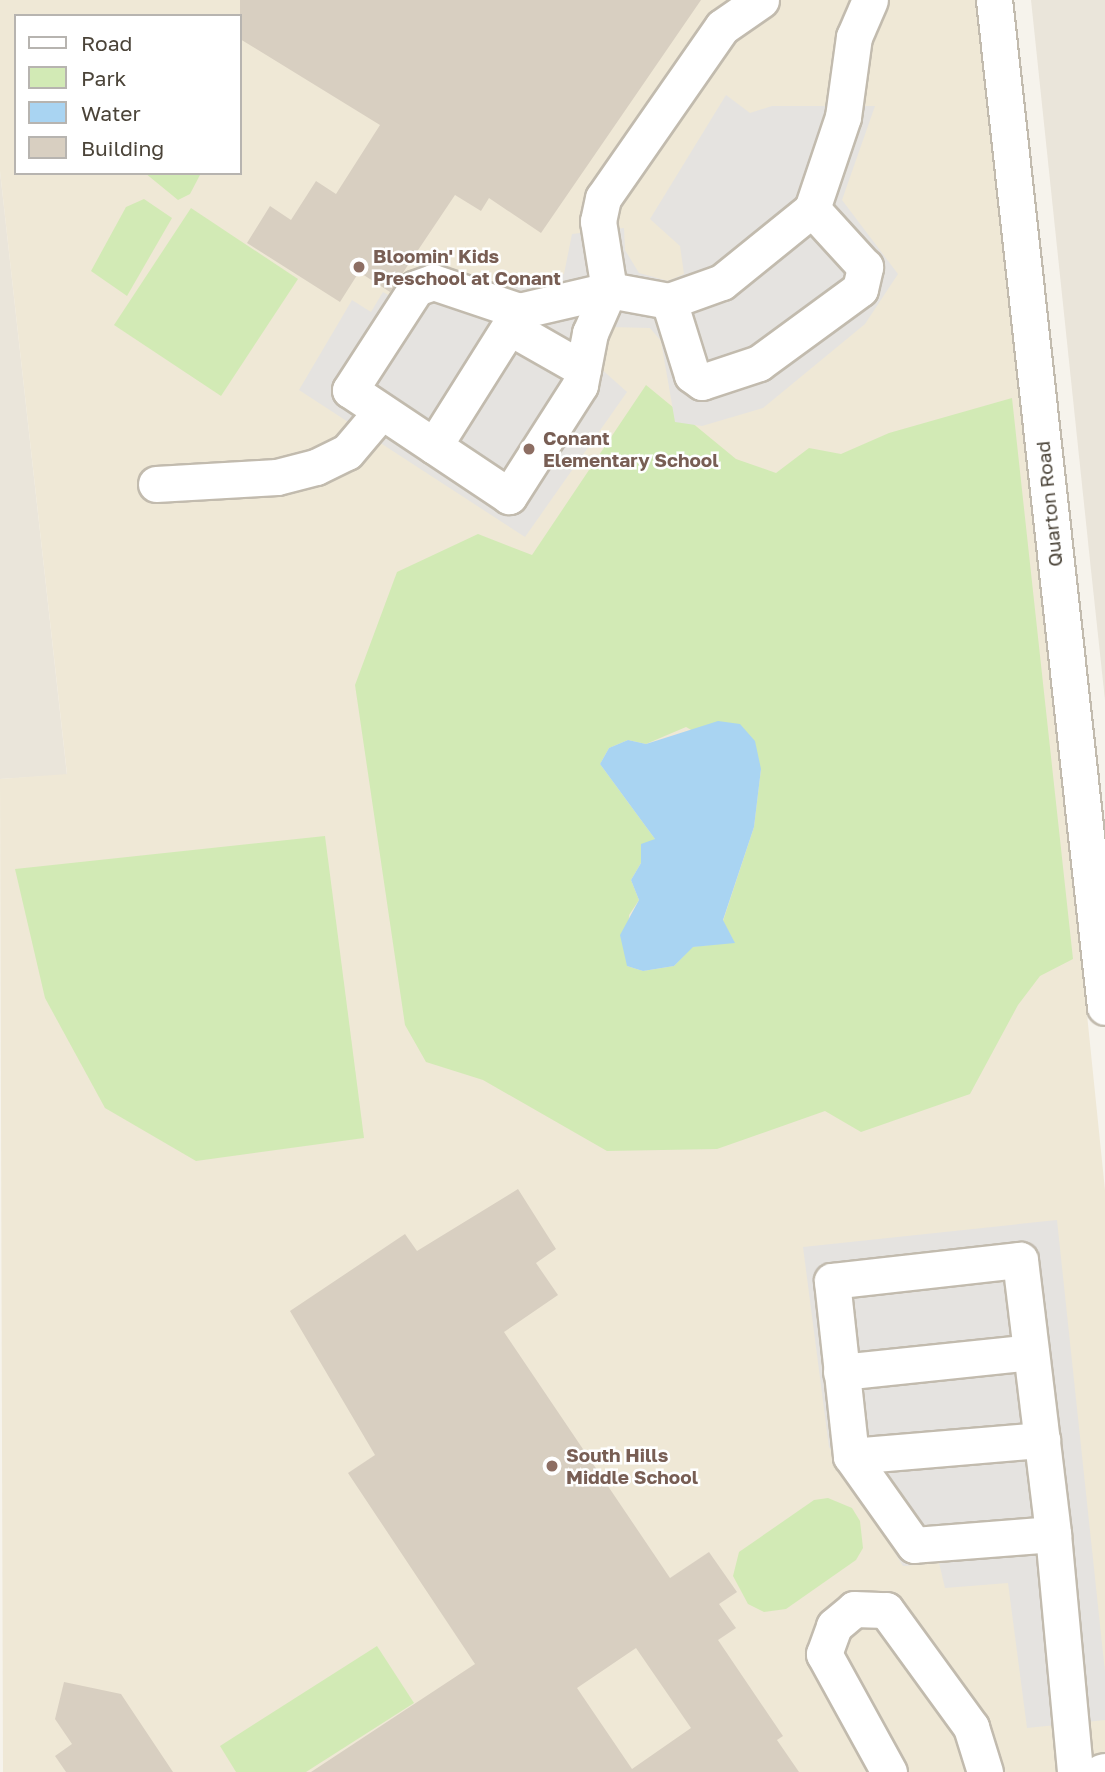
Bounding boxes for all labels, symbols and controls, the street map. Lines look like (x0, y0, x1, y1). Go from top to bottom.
legend (14, 14, 242, 175)
text: Road (81, 30, 132, 56)
text: Park (81, 65, 126, 91)
text: Water (81, 100, 141, 126)
text: Building (81, 135, 164, 161)
place label: Bloomin' Kids Preschool at Conant (373, 245, 561, 289)
marker: Bloomin' Kids Preschool at Conant (351, 259, 367, 275)
place label: Conant Elementary School (543, 427, 719, 471)
street label: Quarton Road (1031, 440, 1067, 568)
marker: Conant Elementary School (521, 441, 537, 457)
place label: South Hills Middle School (566, 1444, 698, 1488)
marker: South Hills Middle School (544, 1458, 560, 1474)

